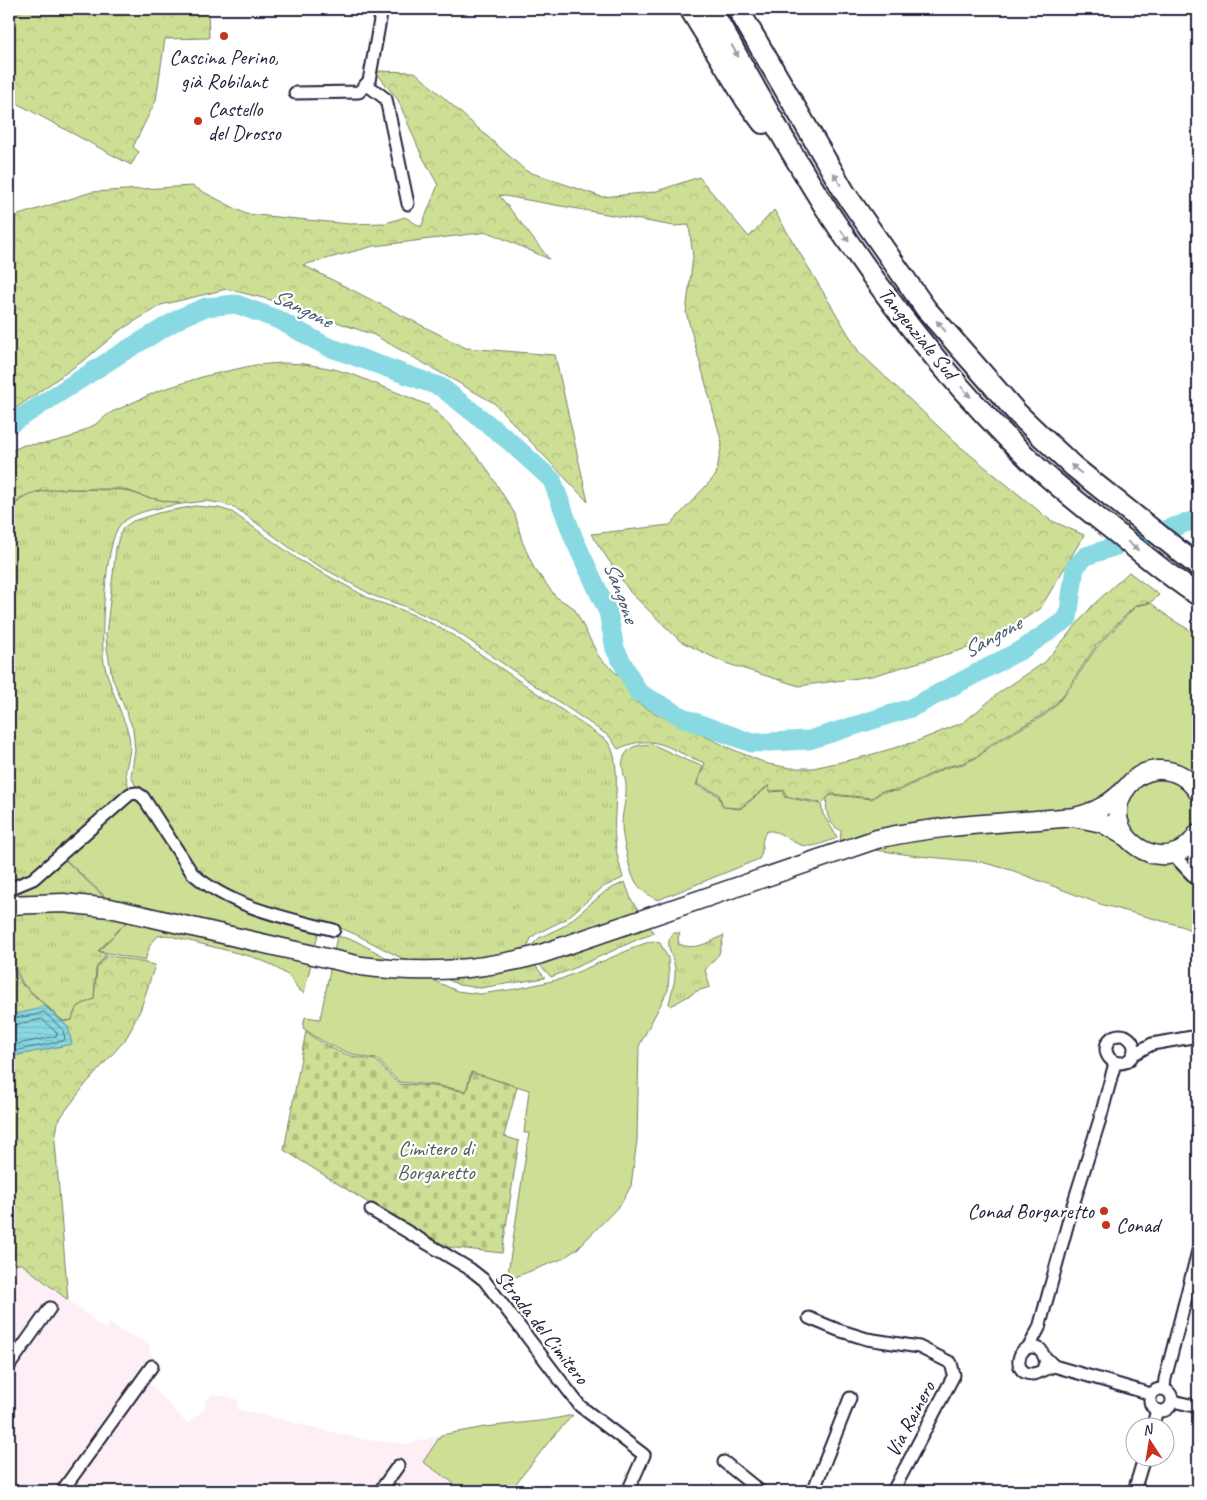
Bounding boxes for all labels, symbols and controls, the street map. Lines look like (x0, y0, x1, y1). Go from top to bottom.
marker: Cascina Perino, già Robilant (218, 30, 230, 42)
place label: Cascina Perino, già Robilant (169, 44, 279, 94)
one-way arrow (731, 44, 739, 59)
place label: Castello del Drosso (208, 96, 282, 146)
marker: Castello del Drosso (192, 115, 204, 127)
one-way arrow (832, 172, 841, 185)
one-way arrow (840, 230, 849, 243)
street label: Tangenziale Sud (873, 281, 965, 387)
water label: Sangone (268, 282, 339, 336)
one-way arrow (935, 319, 946, 332)
one-way arrow (960, 385, 972, 397)
one-way arrow (1070, 463, 1083, 474)
one-way arrow (1126, 541, 1139, 552)
water label: Sangone (597, 558, 646, 629)
water label: Sangone (958, 608, 1029, 664)
park label: Cimitero di Borgaretto (397, 1135, 477, 1185)
place label: Conad Borgaretto (967, 1198, 1096, 1224)
marker: Conad Borgaretto (1098, 1205, 1110, 1217)
place label: Conad (1116, 1212, 1163, 1238)
marker: Conad (1100, 1219, 1112, 1231)
street label: Strada del Cimitero (489, 1265, 596, 1391)
street label: Via Rainero (879, 1375, 941, 1461)
north arrow (1124, 1418, 1174, 1468)
text: N (1141, 1420, 1156, 1439)

